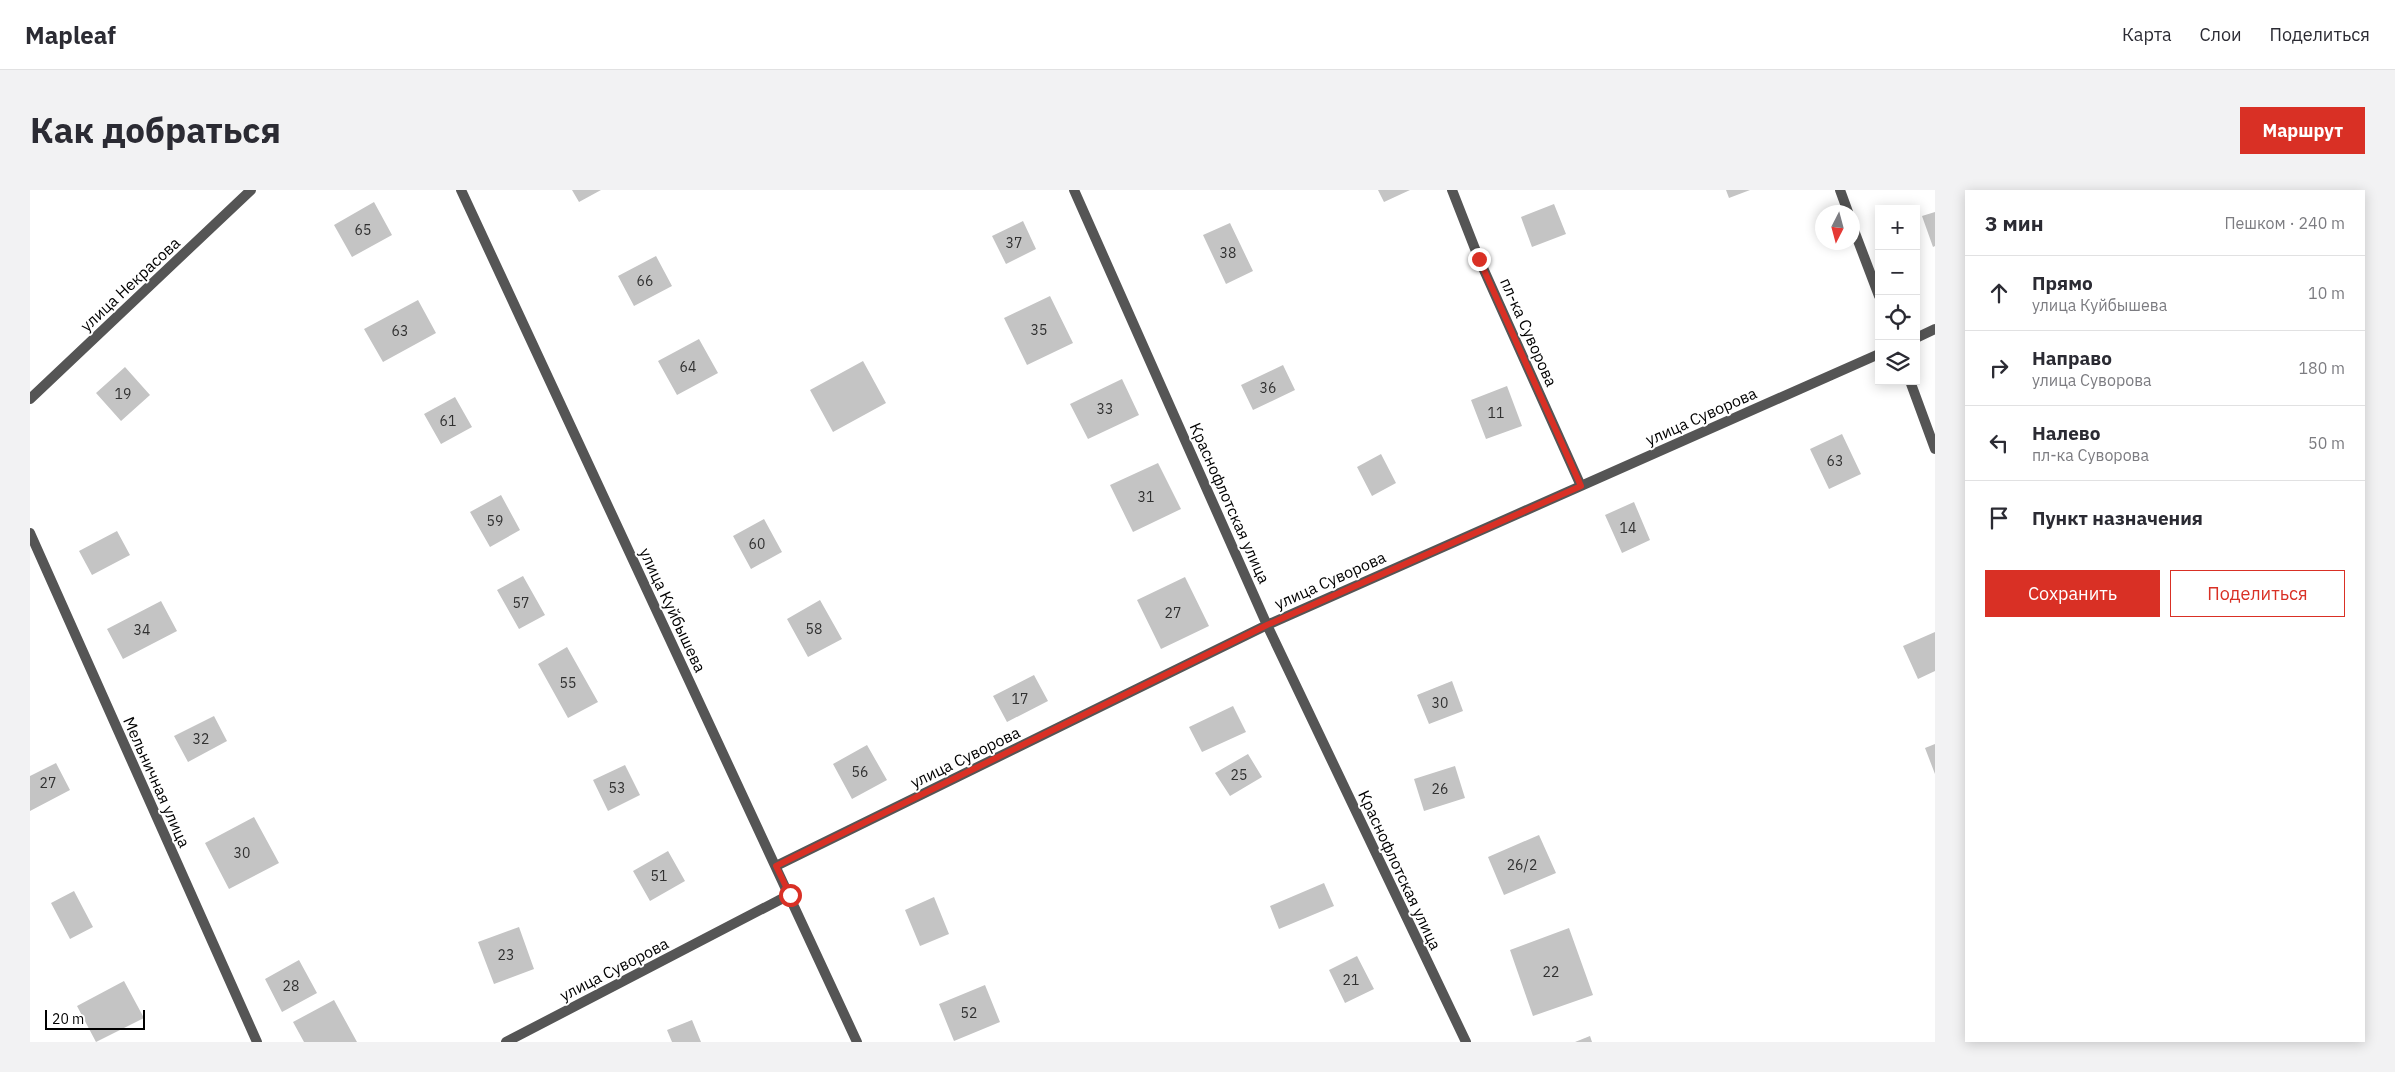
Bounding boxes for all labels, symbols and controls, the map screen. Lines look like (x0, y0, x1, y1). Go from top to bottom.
text: Mapleaf (25, 19, 116, 51)
text: Карта (2122, 23, 2172, 46)
text: Слои (2200, 23, 2242, 46)
text: Поделиться (2270, 23, 2370, 46)
text: Как добраться (30, 107, 281, 153)
button: Маршрут (2240, 107, 2365, 154)
north arrow (1815, 205, 1860, 250)
map controls (1875, 205, 1920, 385)
button: + (1875, 205, 1920, 250)
text: 3 мин (1985, 209, 2044, 237)
text: Пешком · 240 m (2224, 213, 2345, 233)
house number: 65 (355, 221, 371, 239)
street label: улица Некрасова (76, 232, 184, 335)
house number: 37 (1006, 234, 1022, 252)
house number: 38 (1220, 244, 1236, 262)
route end (1468, 248, 1491, 271)
button: − (1875, 250, 1920, 295)
text: Прямо (2032, 271, 2093, 295)
house number: 66 (637, 272, 653, 290)
street label: пл-ка Суворова (1496, 274, 1562, 390)
icon: ahead (1985, 279, 2013, 307)
text: 10 m (2308, 283, 2345, 303)
button: locate (1875, 295, 1920, 340)
text: улица Куйбышева (2032, 295, 2167, 315)
house number: 35 (1031, 321, 1047, 339)
house number: 63 (392, 322, 408, 340)
button: layers (1875, 340, 1920, 385)
text: Направо (2032, 346, 2112, 370)
icon: right (1985, 354, 2013, 382)
house number: 64 (680, 358, 696, 376)
text: 180 m (2298, 358, 2345, 378)
text: улица Суворова (2032, 370, 2152, 390)
house number: 36 (1260, 379, 1276, 397)
street label: улица Суворова (1642, 382, 1760, 449)
house number: 19 (115, 385, 131, 403)
house number: 33 (1097, 400, 1113, 418)
house number: 11 (1488, 404, 1504, 422)
house number: 61 (440, 412, 456, 430)
street label: Краснофлотская улица (1186, 420, 1275, 587)
text: Налево (2032, 421, 2101, 445)
icon: left (1985, 429, 2013, 457)
text: 50 m (2308, 433, 2345, 453)
text: пл-ка Суворова (2032, 445, 2149, 465)
house number: 63 (1827, 452, 1843, 470)
house number: 31 (1138, 488, 1154, 506)
icon: arrive (1985, 504, 2013, 532)
text: Пункт назначения (2032, 506, 2203, 530)
house number: 59 (487, 512, 503, 530)
house number: 14 (1620, 519, 1636, 537)
house number: 60 (749, 535, 765, 553)
street label: улица Куйбышева (635, 544, 711, 676)
street label: улица Суворова (1271, 546, 1389, 613)
button: Сохранить (1985, 570, 2160, 617)
button: Поделиться (2170, 570, 2345, 617)
house number: 57 (513, 594, 529, 612)
house number: 27 (1165, 604, 1181, 622)
house number: 58 (806, 620, 822, 638)
house number: 34 (134, 621, 150, 639)
house number: 55 (560, 674, 576, 692)
house number: 17 (1012, 690, 1028, 708)
house number: 30 (1432, 694, 1448, 712)
street label: Мельничная улица (119, 713, 195, 851)
street label: улица Суворова (907, 722, 1024, 792)
house number: 32 (193, 730, 209, 748)
house number: 56 (852, 763, 868, 781)
house number: 25 (1231, 766, 1247, 784)
house number: 27 (40, 774, 56, 792)
house number: 53 (609, 779, 625, 797)
house number: 26 (1432, 780, 1448, 798)
street label: Краснофлотская улица (1354, 787, 1446, 953)
house number: 30 (234, 844, 250, 862)
house number: 26/2 (1507, 856, 1537, 874)
house number: 51 (651, 867, 667, 885)
route start (779, 884, 802, 907)
street label: улица Суворова (556, 933, 672, 1005)
house number: 23 (498, 946, 514, 964)
house number: 22 (1543, 963, 1559, 981)
house number: 21 (1343, 971, 1359, 989)
house number: 28 (283, 977, 299, 995)
house number: 52 (961, 1004, 977, 1022)
scale bar (45, 1007, 145, 1030)
text: 20 m (52, 1010, 84, 1028)

